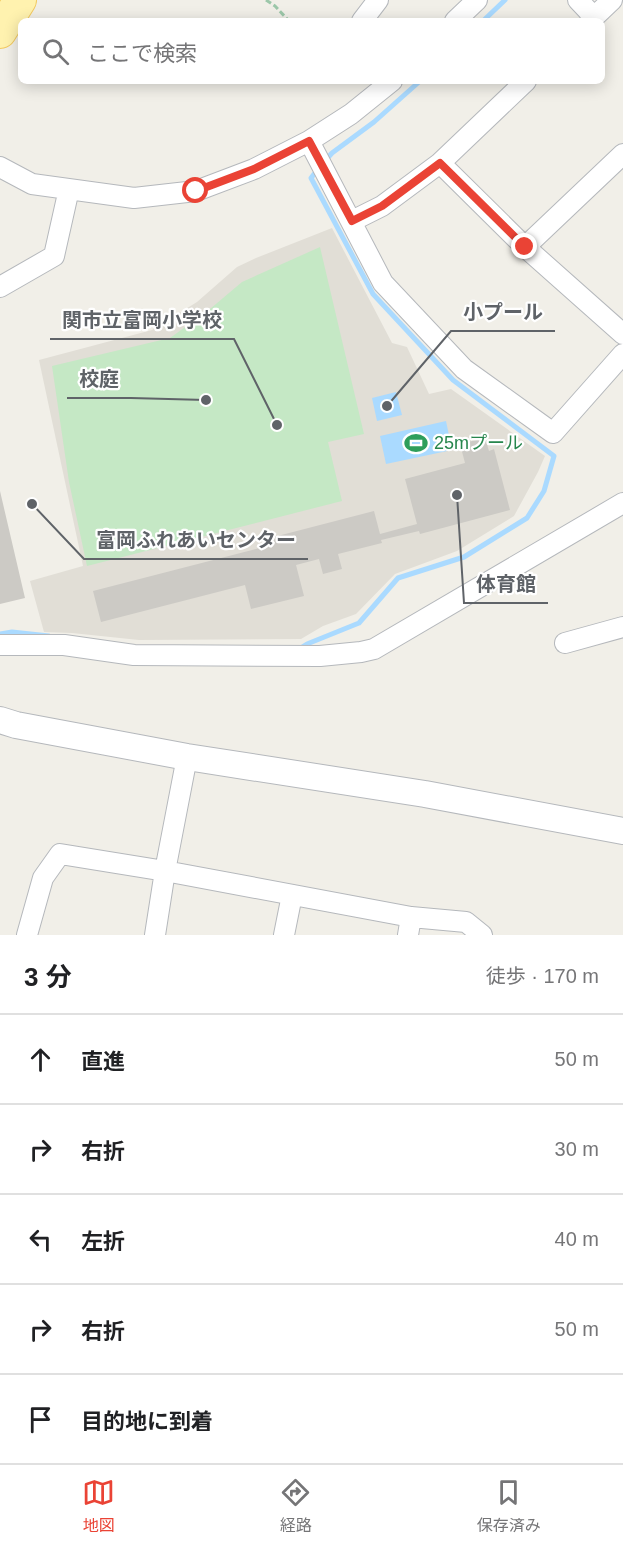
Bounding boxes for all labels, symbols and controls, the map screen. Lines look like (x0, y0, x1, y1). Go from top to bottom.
search box (18, 18, 605, 84)
icon: search (39, 35, 72, 68)
text: ここで検索 (87, 41, 197, 66)
route start (182, 177, 208, 203)
route end (511, 233, 537, 259)
callout: 小プール (451, 293, 555, 331)
callout: 関市立富岡小学校 (50, 301, 234, 339)
text: 小プール (463, 301, 543, 323)
text: 関市立富岡小学校 (62, 309, 222, 331)
callout: 校庭 (67, 360, 131, 398)
text: 校庭 (79, 368, 119, 390)
sports icon: 25mプール (403, 430, 429, 456)
place label: 25mプール (434, 433, 523, 453)
callout: 富岡ふれあいセンター (84, 521, 308, 559)
text: 富岡ふれあいセンター (96, 529, 296, 551)
callout: 体育館 (464, 565, 548, 603)
text: 体育館 (476, 573, 536, 595)
text: 3 分 (24, 962, 72, 992)
text: 徒歩 · 170 m (486, 965, 599, 987)
icon: ahead (24, 1043, 57, 1076)
text: 50 m (555, 1048, 599, 1070)
text: 直進 (81, 1049, 125, 1074)
icon: right (24, 1133, 57, 1166)
text: 30 m (555, 1138, 599, 1160)
text: 右折 (81, 1139, 125, 1164)
icon: left (24, 1223, 57, 1256)
text: 40 m (555, 1228, 599, 1250)
text: 左折 (81, 1229, 125, 1254)
icon: right (24, 1313, 57, 1346)
text: 50 m (555, 1318, 599, 1340)
text: 右折 (81, 1319, 125, 1344)
icon: arrive (24, 1403, 57, 1436)
text: 目的地に到着 (81, 1409, 213, 1434)
tab: 地図 (82, 1476, 115, 1536)
tab: 経路 (279, 1476, 312, 1536)
tab: 保存済み (477, 1476, 541, 1536)

